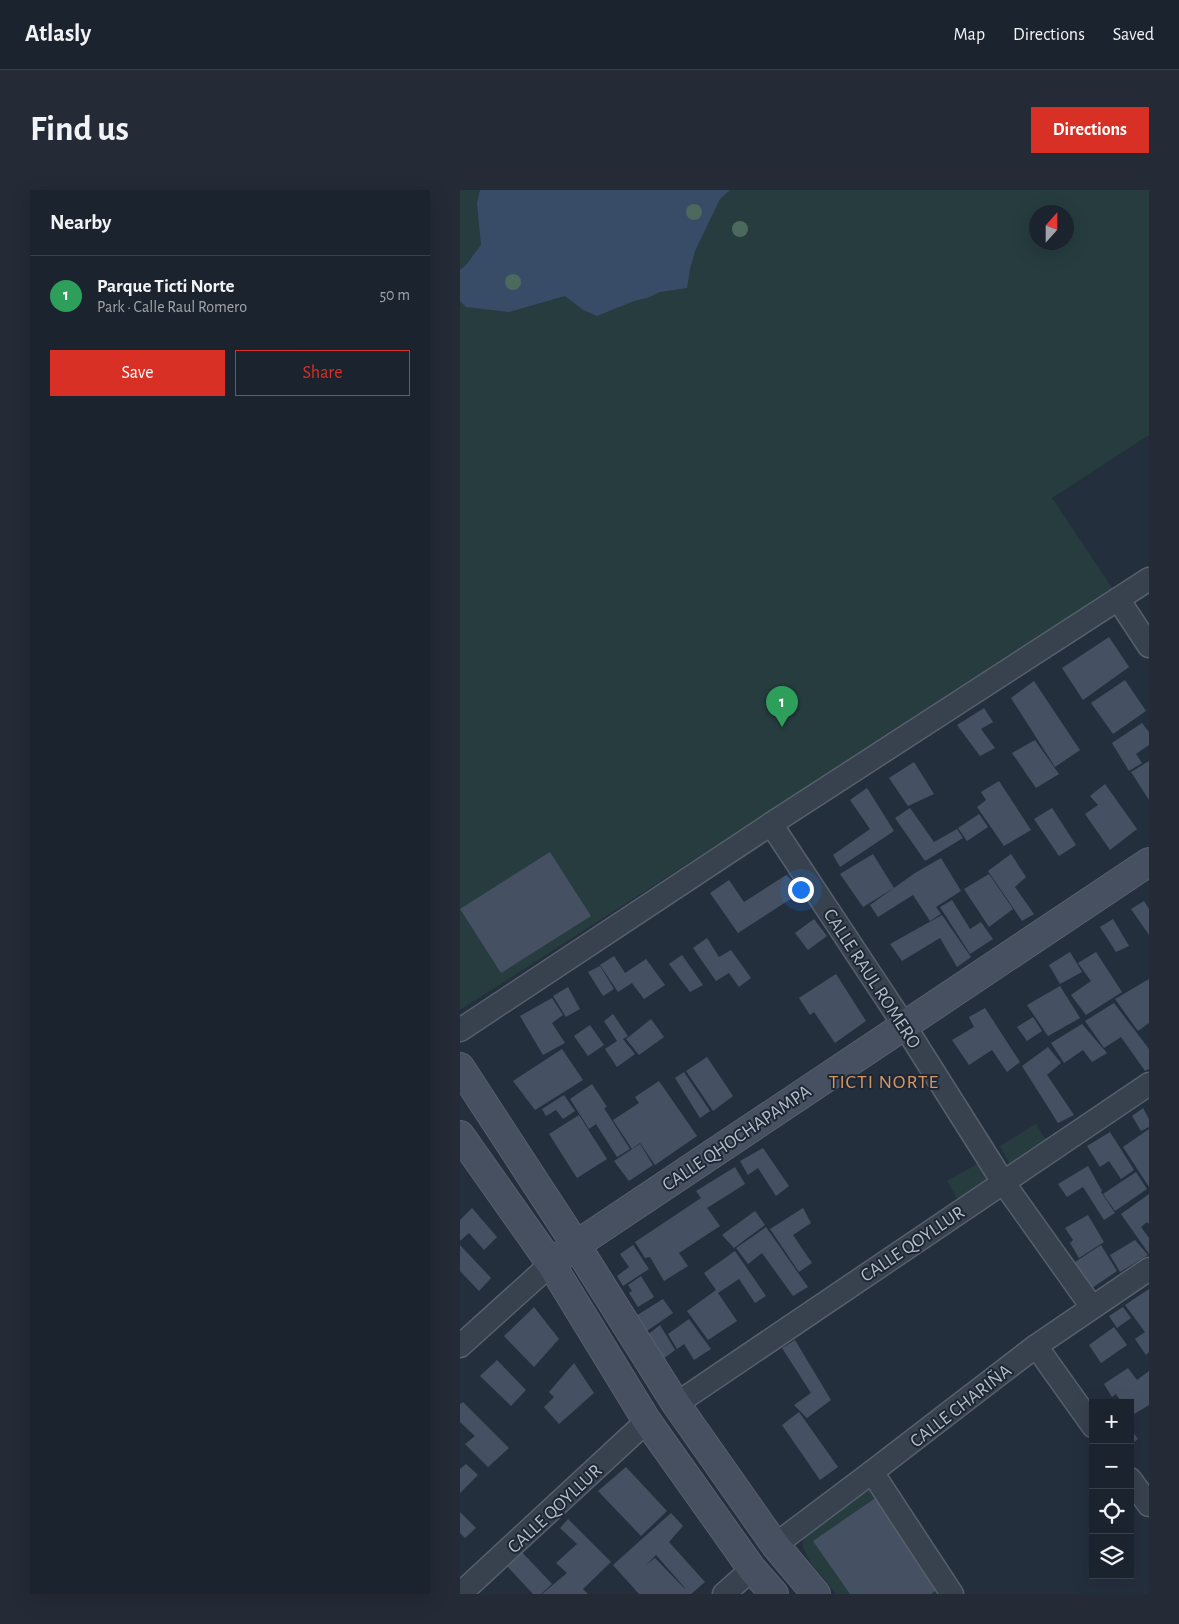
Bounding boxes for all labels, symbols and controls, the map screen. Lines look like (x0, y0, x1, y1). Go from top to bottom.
text: Atlasly (25, 22, 91, 46)
text: Map (954, 26, 985, 44)
text: Directions (1013, 26, 1085, 44)
text: Saved (1113, 26, 1154, 44)
button: Directions (1031, 107, 1149, 153)
text: Find us (30, 112, 129, 147)
north arrow (1029, 205, 1074, 250)
text: Nearby (50, 212, 111, 233)
text: Parque Ticti Norte (97, 277, 234, 296)
text: 1 (63, 287, 69, 303)
text: 50 m (379, 287, 410, 303)
text: Park · Calle Raul Romero (97, 299, 247, 315)
button: Save (50, 350, 225, 396)
button: Share (235, 350, 410, 396)
pin: 1 (766, 686, 798, 727)
your location (788, 877, 814, 903)
street label: CALLE RAUL ROMERO (820, 906, 924, 1052)
district label: TICTI NORTE (829, 1072, 939, 1092)
street label: CALLE QHOCHAPAMPA (659, 1082, 815, 1195)
street label: CALLE QOYLLUR (857, 1203, 968, 1286)
street label: CALLE CHARIÑA (906, 1359, 1015, 1451)
map controls (1089, 1399, 1134, 1579)
button: + (1089, 1399, 1134, 1444)
button: − (1089, 1444, 1134, 1489)
street label: CALLE QOYLLUR (504, 1461, 606, 1557)
button: locate (1089, 1489, 1134, 1534)
button: layers (1089, 1534, 1134, 1579)

